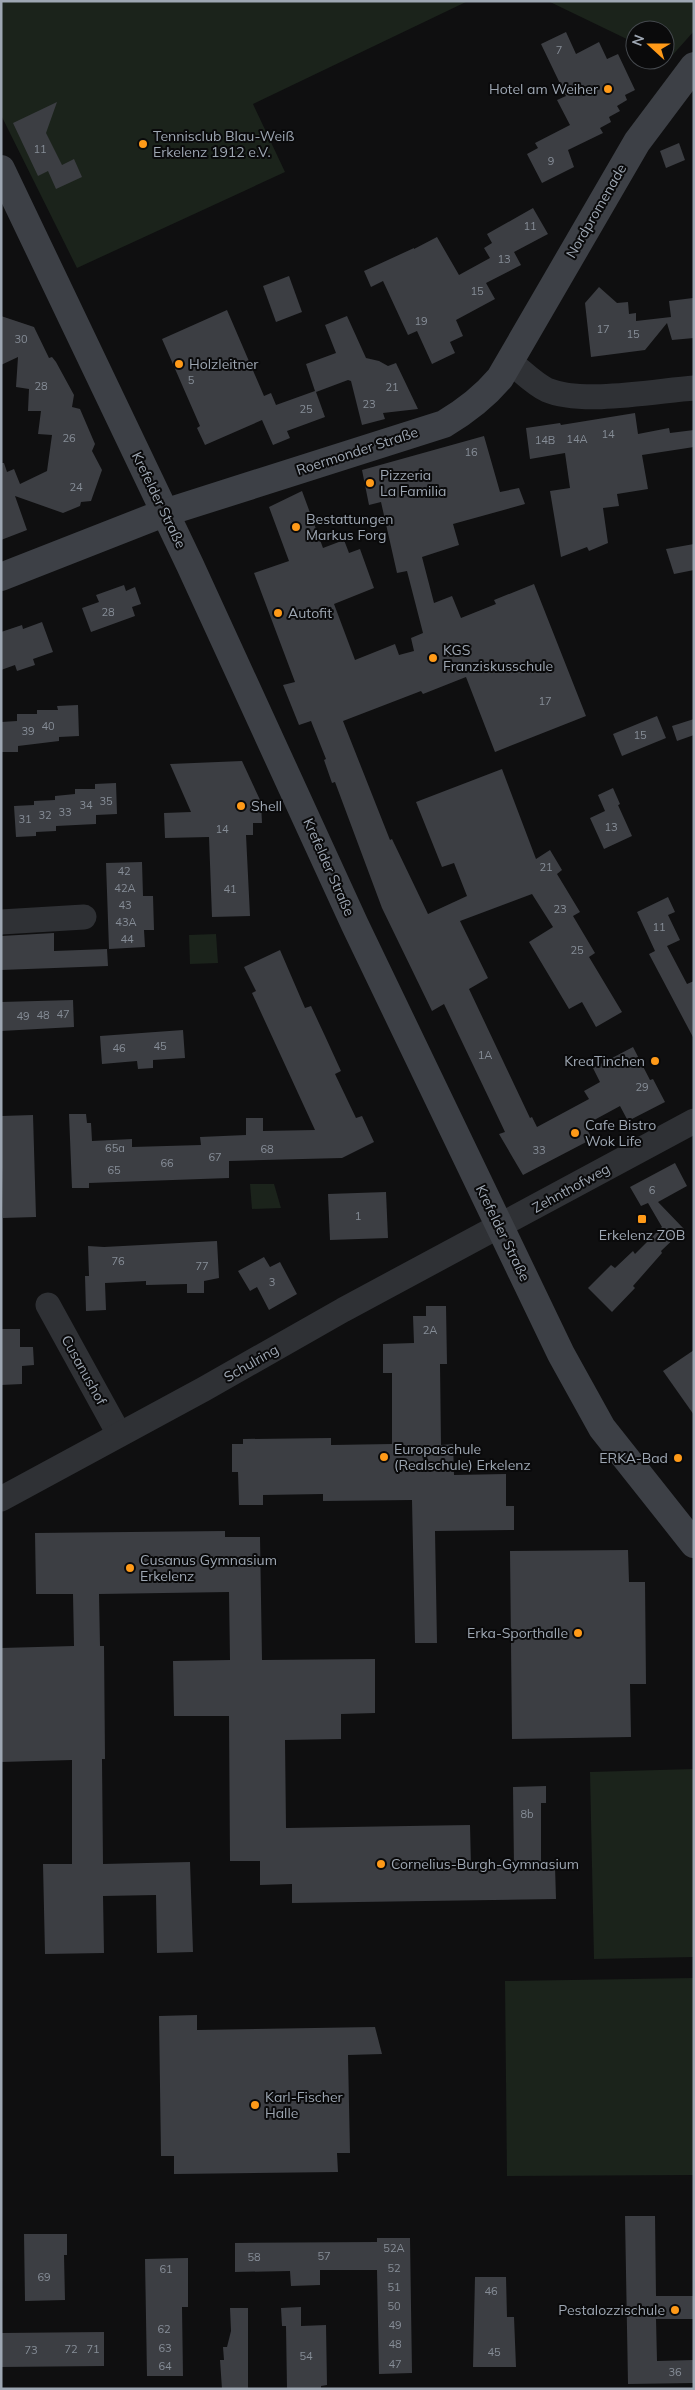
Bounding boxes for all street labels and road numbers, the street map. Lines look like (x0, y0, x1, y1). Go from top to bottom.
street label: Nordpromenade (562, 161, 630, 261)
street label: Roermonder Straße (294, 423, 420, 479)
street label: Krefelder Straße (128, 449, 190, 551)
street label: Krefelder Straße (299, 815, 359, 919)
street label: Zehnthofweg (529, 1159, 613, 1217)
street label: Krefelder Straße (472, 1182, 534, 1284)
street label: Cusanushof (57, 1332, 111, 1408)
street label: Schulring (220, 1340, 282, 1386)

